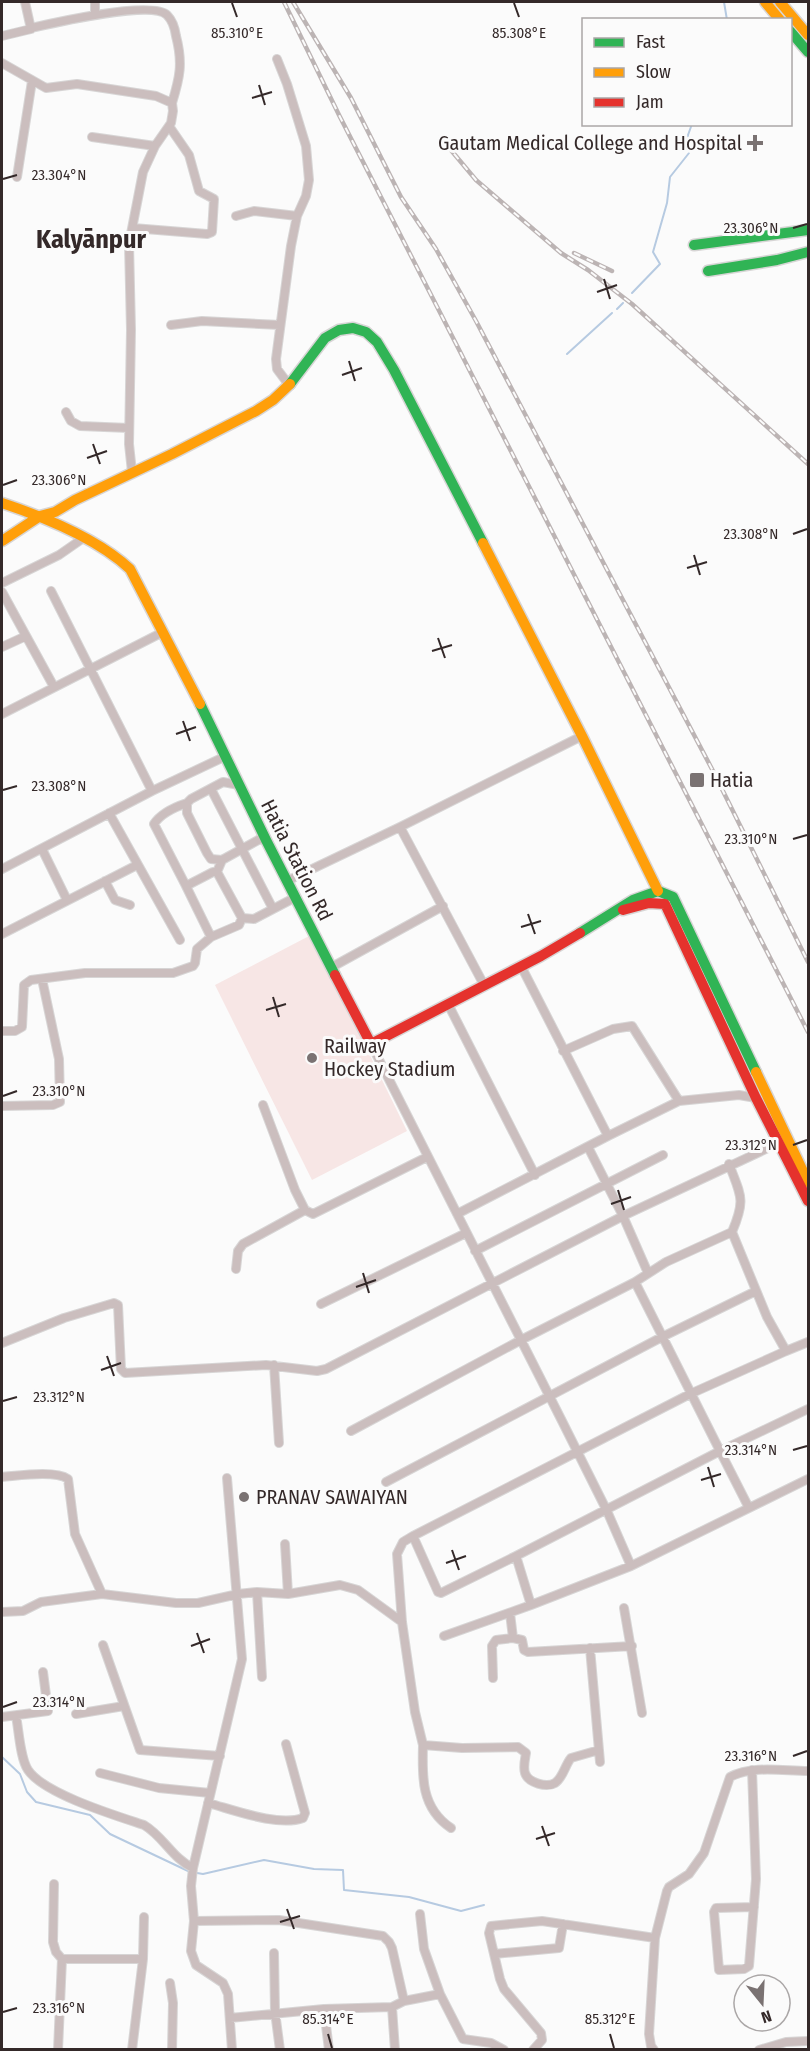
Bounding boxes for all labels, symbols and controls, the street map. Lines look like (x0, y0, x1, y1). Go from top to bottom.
legend (582, 18, 792, 126)
text: 85.310°E (211, 24, 263, 42)
text: 85.308°E (492, 24, 546, 42)
text: Fast (636, 31, 665, 53)
text: Slow (636, 61, 671, 83)
text: Jam (636, 91, 664, 113)
place label: Gautam Medical College and Hospital (438, 131, 742, 155)
marker: Gautam Medical College and Hospital (746, 134, 764, 152)
text: 23.304°N (32, 166, 86, 184)
text: 23.306°N (724, 219, 778, 237)
district label: Kalyānpur (36, 224, 146, 255)
text: 23.306°N (32, 471, 86, 489)
text: 23.308°N (724, 525, 778, 543)
place label: Hatia (710, 768, 753, 792)
marker: Hatia (688, 771, 706, 789)
text: 23.308°N (32, 777, 86, 795)
street label: Hatia Station Rd (256, 795, 338, 925)
text: 23.310°N (725, 830, 777, 848)
place label: Railway Hockey Stadium (324, 1034, 455, 1081)
marker: Railway Hockey Stadium (305, 1051, 319, 1065)
text: 23.310°N (33, 1082, 85, 1100)
text: 23.312°N (725, 1136, 777, 1154)
text: 23.312°N (33, 1388, 85, 1406)
text: 23.314°N (725, 1441, 777, 1459)
place label: PRANAV SAWAIYAN (256, 1485, 408, 1509)
marker: PRANAV SAWAIYAN (237, 1490, 251, 1504)
text: 23.314°N (33, 1693, 85, 1711)
text: 23.316°N (725, 1747, 777, 1765)
north arrow (732, 1973, 792, 2033)
text: 23.316°N (33, 1999, 85, 2017)
text: N (759, 2006, 774, 2027)
text: 85.314°E (302, 2010, 354, 2028)
text: 85.312°E (585, 2010, 635, 2028)

